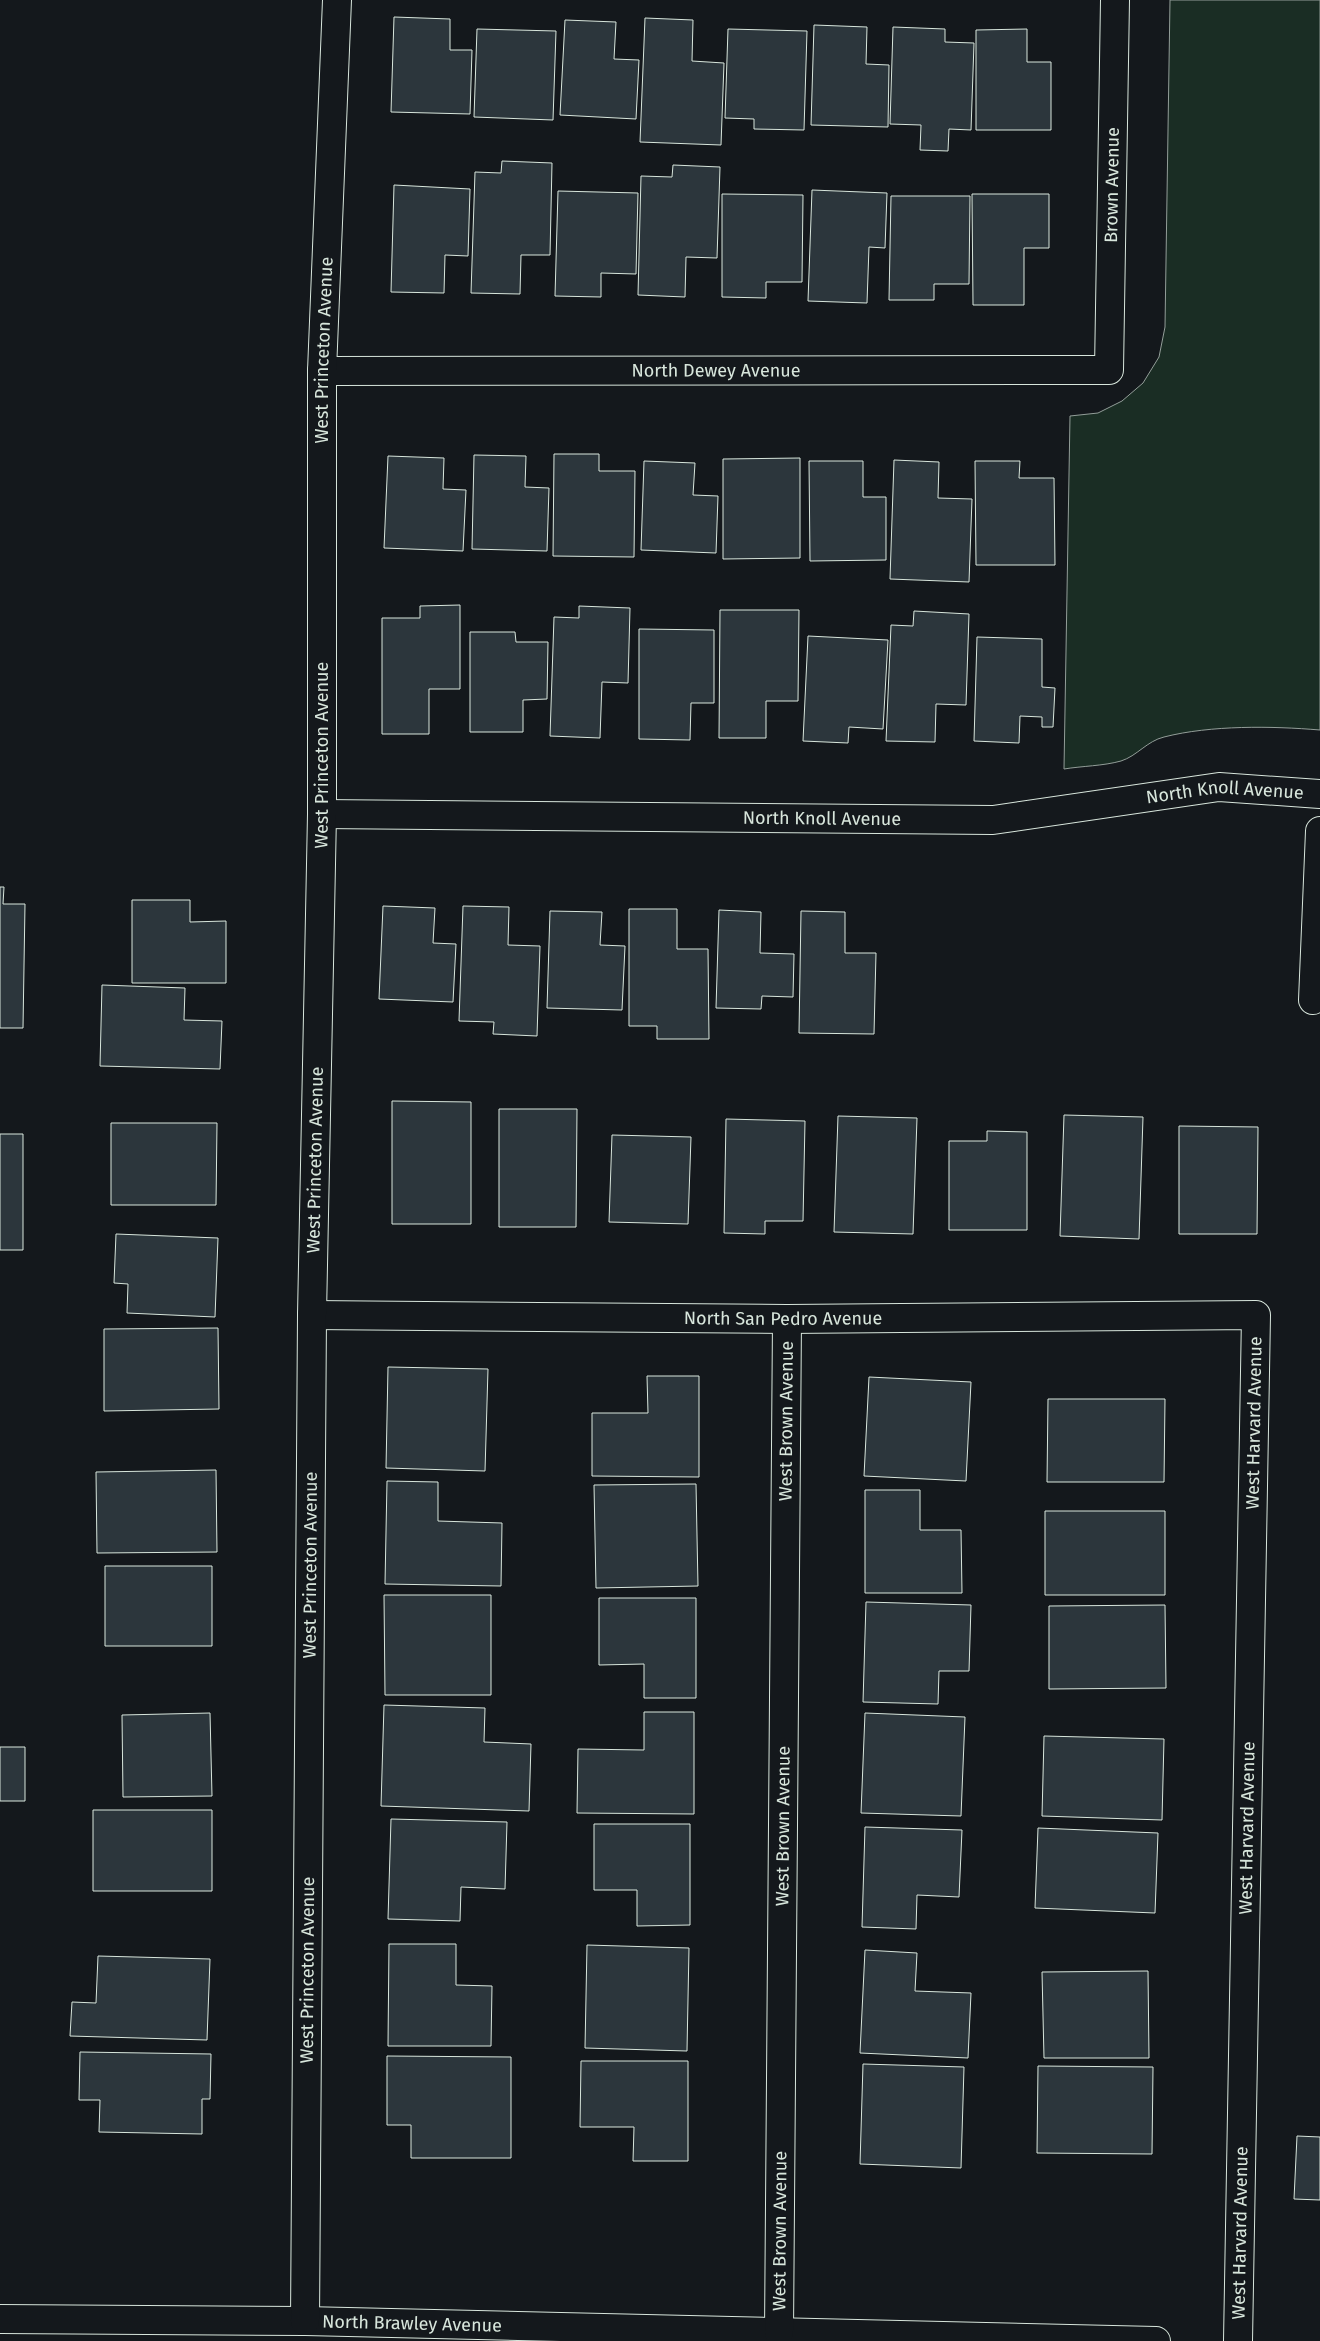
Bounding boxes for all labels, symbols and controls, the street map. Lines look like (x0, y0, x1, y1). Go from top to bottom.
street label: Brown Avenue (1100, 127, 1124, 243)
street label: West Princeton Avenue (311, 256, 338, 444)
street label: North Dewey Avenue (631, 359, 801, 382)
street label: West Princeton Avenue (310, 662, 333, 849)
street label: North Knoll Avenue (1145, 776, 1304, 809)
street label: North Knoll Avenue (743, 807, 901, 830)
street label: West Princeton Avenue (302, 1066, 328, 1254)
street label: North San Pedro Avenue (684, 1307, 882, 1330)
street label: West Harvard Avenue (1241, 1336, 1267, 1510)
street label: West Brown Avenue (775, 1341, 798, 1501)
street label: West Princeton Avenue (299, 1472, 322, 1659)
street label: West Harvard Avenue (1234, 1741, 1260, 1915)
street label: West Brown Avenue (771, 1746, 795, 1906)
street label: West Princeton Avenue (296, 1877, 319, 2064)
street label: West Harvard Avenue (1227, 2146, 1253, 2320)
street label: West Brown Avenue (768, 2151, 791, 2311)
street label: North Brawley Avenue (322, 2310, 502, 2337)

